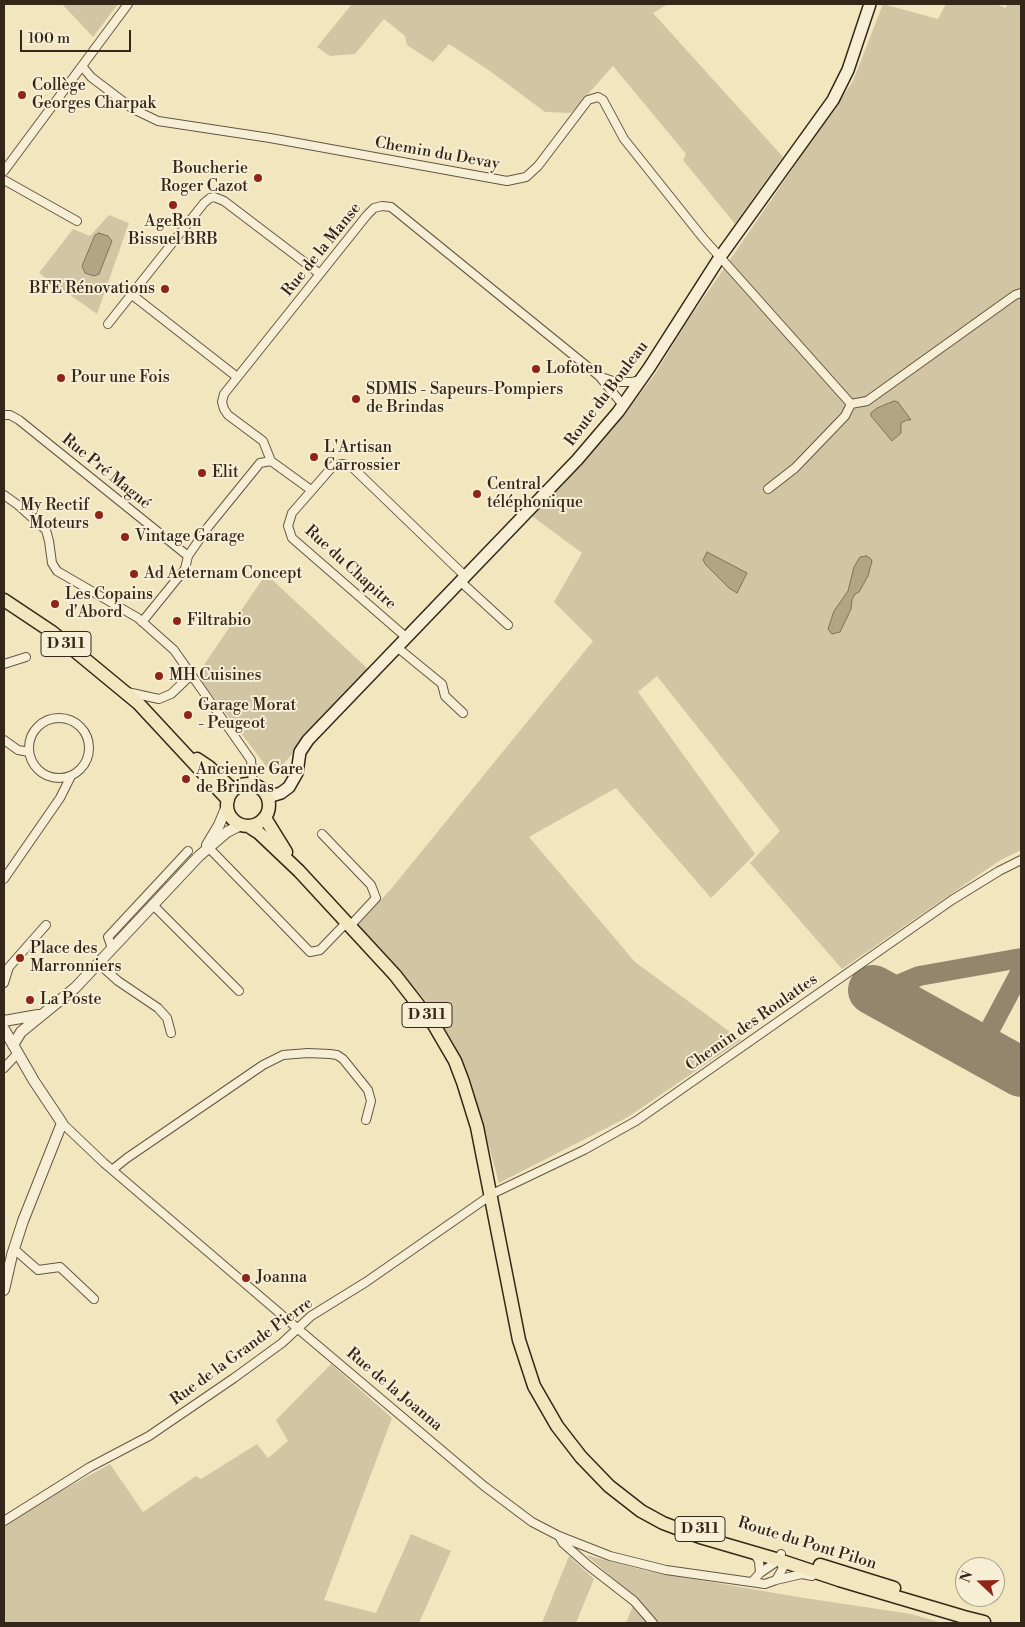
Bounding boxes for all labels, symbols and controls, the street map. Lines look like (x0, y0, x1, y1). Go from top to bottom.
scale bar (22, 20, 134, 52)
text: 100 m (28, 29, 70, 48)
place label: Collège Georges Charpak (32, 76, 156, 114)
marker: Collège Georges Charpak (16, 89, 28, 101)
street label: Chemin du Devay (373, 134, 501, 174)
place label: Boucherie Roger Cazot (160, 159, 248, 197)
marker: Boucherie Roger Cazot (252, 172, 264, 184)
marker: AgeRon Bissuel BRB (167, 199, 179, 211)
street label: Rue de la Manse (278, 199, 366, 301)
place label: AgeRon Bissuel BRB (128, 212, 218, 250)
place label: BFE Rénovations (29, 279, 155, 299)
marker: BFE Rénovations (159, 283, 171, 295)
street label: Route du Bouleau (561, 338, 653, 450)
place label: Lofoten (546, 359, 603, 379)
marker: Lofoten (530, 363, 542, 375)
place label: Pour une Fois (71, 368, 170, 388)
marker: Pour une Fois (55, 372, 67, 384)
place label: SDMIS - Sapeurs-Pompiers de Brindas (366, 380, 563, 418)
marker: SDMIS - Sapeurs-Pompiers de Brindas (350, 393, 362, 405)
street label: Rue Pré Magné (58, 430, 154, 514)
place label: L'Artisan Carrossier (324, 438, 400, 476)
marker: L'Artisan Carrossier (308, 451, 320, 463)
place label: Elit (212, 463, 239, 483)
marker: Elit (196, 467, 208, 479)
place label: Central téléphonique (487, 475, 583, 513)
marker: Central téléphonique (471, 488, 483, 500)
place label: My Rectif Moteurs (20, 496, 89, 534)
marker: My Rectif Moteurs (93, 509, 105, 521)
street label: Rue du Chapitre (300, 522, 400, 614)
place label: Vintage Garage (135, 527, 245, 547)
marker: Vintage Garage (119, 531, 131, 543)
place label: Ad Aeternam Concept (144, 564, 302, 584)
marker: Ad Aeternam Concept (128, 568, 140, 580)
place label: Les Copains d'Abord (65, 585, 153, 623)
marker: Les Copains d'Abord (49, 598, 61, 610)
place label: Filtrabio (187, 611, 251, 631)
marker: Filtrabio (171, 615, 183, 627)
road number: D 311 (41, 632, 91, 656)
place label: MH Cuisines (169, 666, 262, 686)
marker: MH Cuisines (153, 670, 165, 682)
place label: Garage Morat - Peugeot (198, 696, 296, 734)
marker: Garage Morat - Peugeot (182, 709, 194, 721)
place label: Ancienne Gare de Brindas (196, 760, 303, 798)
marker: Ancienne Gare de Brindas (180, 773, 192, 785)
place label: Place des Marronniers (30, 939, 122, 977)
marker: Place des Marronniers (14, 952, 26, 964)
street label: Chemin des Roulattes (682, 970, 822, 1076)
place label: La Poste (40, 990, 102, 1010)
marker: La Poste (24, 994, 36, 1006)
road number: D 311 (402, 1002, 452, 1028)
place label: Joanna (256, 1268, 307, 1288)
marker: Joanna (240, 1272, 252, 1284)
street label: Rue de la Grande Pierre (167, 1294, 317, 1410)
street label: Rue de la Joanna (342, 1344, 446, 1436)
street label: Route du Pont Pilon (735, 1514, 879, 1574)
road number: D 311 (675, 1516, 725, 1542)
north arrow (955, 1557, 1005, 1607)
text: N (957, 1569, 977, 1585)

